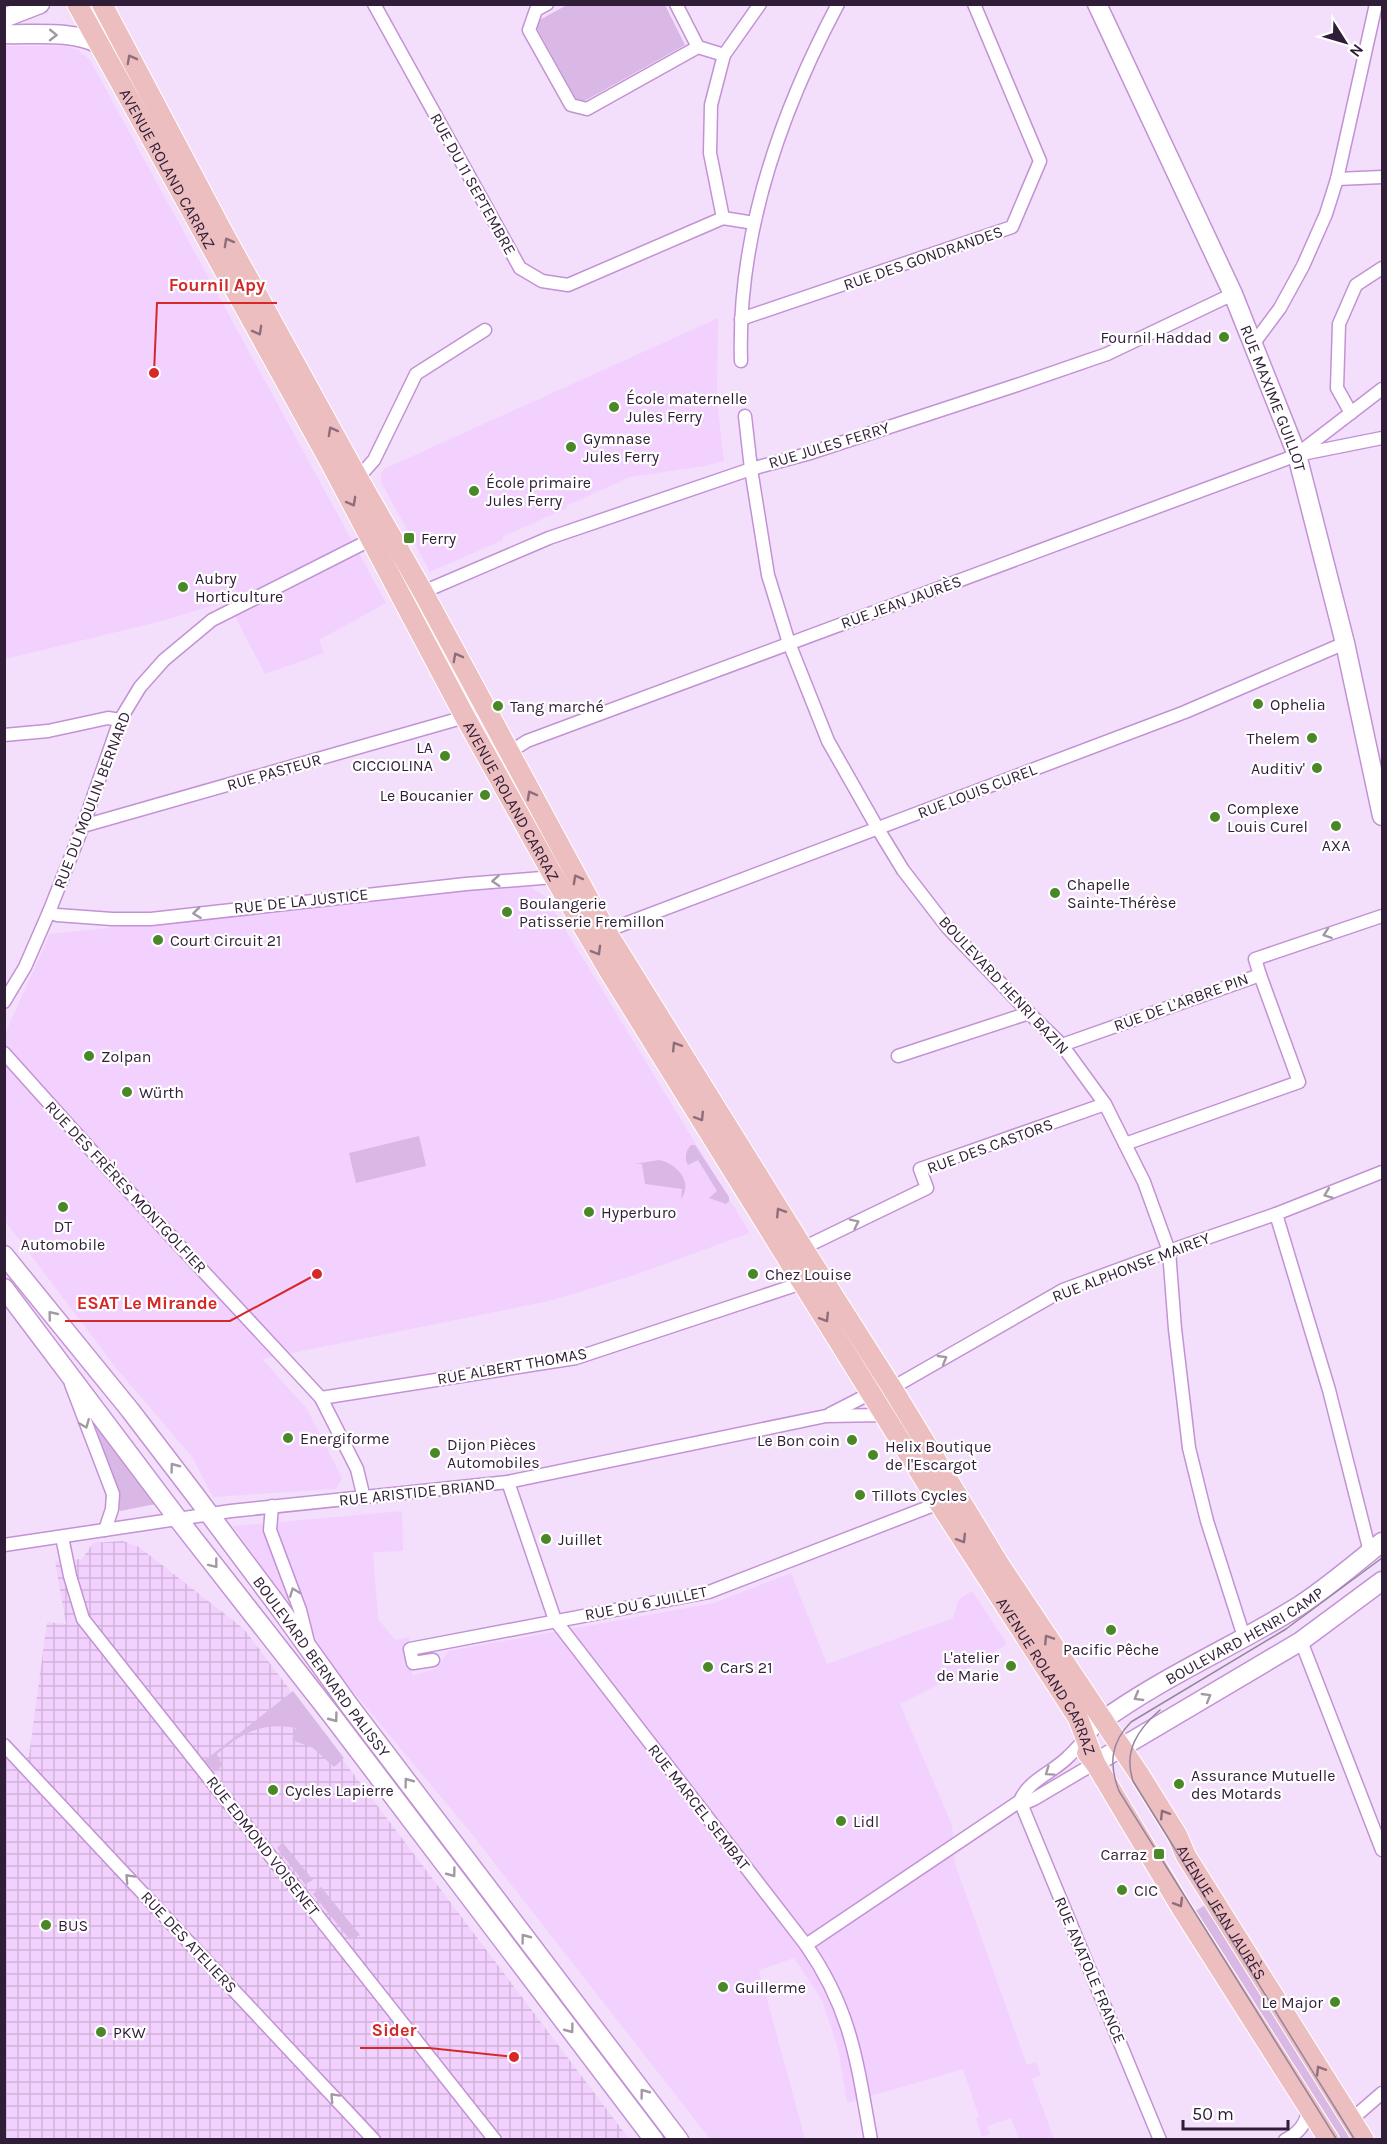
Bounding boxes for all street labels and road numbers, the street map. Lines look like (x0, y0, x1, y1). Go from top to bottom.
street label: AVENUE ROLAND CARRAZ (116, 85, 220, 252)
street label: RUE DU 11 SEPTEMBRE (426, 110, 520, 258)
street label: RUE DES GONDRANDES (841, 222, 1005, 294)
street label: RUE MAXIME GUILLOT (1237, 322, 1310, 473)
street label: RUE JULES FERRY (766, 417, 892, 472)
street label: RUE JEAN JAURÈS (838, 571, 964, 633)
street label: RUE DU MOULIN BERNARD (49, 709, 135, 891)
street label: AVENUE ROLAND CARRAZ (460, 718, 564, 885)
street label: RUE PASTEUR (225, 749, 323, 795)
street label: RUE LOUIS CUREL (915, 759, 1040, 822)
street label: RUE DE LA JUSTICE (233, 885, 369, 917)
street label: BOULEVARD HENRI BAZIN (935, 912, 1073, 1058)
street label: RUE DE L'ARBRE PIN (1111, 969, 1251, 1035)
street label: RUE DES FRÈRES MONTGOLFIER (41, 1097, 211, 1277)
street label: RUE DES CASTORS (924, 1114, 1056, 1178)
street label: RUE ALPHONSE MAIREY (1049, 1228, 1213, 1306)
street label: RUE ALBERT THOMAS (436, 1343, 588, 1389)
street label: RUE ARISTIDE BRIAND (338, 1474, 496, 1510)
street label: BOULEVARD BERNARD PALISSY (249, 1572, 394, 1761)
street label: RUE DU 6 JUILLET (583, 1582, 709, 1624)
street label: BOULEVARD HENRI CAMP (1162, 1583, 1327, 1688)
street label: AVENUE ROLAND CARRAZ (993, 1594, 1100, 1757)
street label: RUE MARCEL SEMBAT (644, 1740, 754, 1874)
street label: RUE EDMOND VOISENET (203, 1772, 323, 1920)
street label: AVENUE JEAN JAURÈS (1173, 1842, 1271, 1983)
street label: RUE DES ATELIERS (137, 1887, 241, 1997)
street label: RUE ANATOLE FRANCE (1050, 1894, 1130, 2046)

